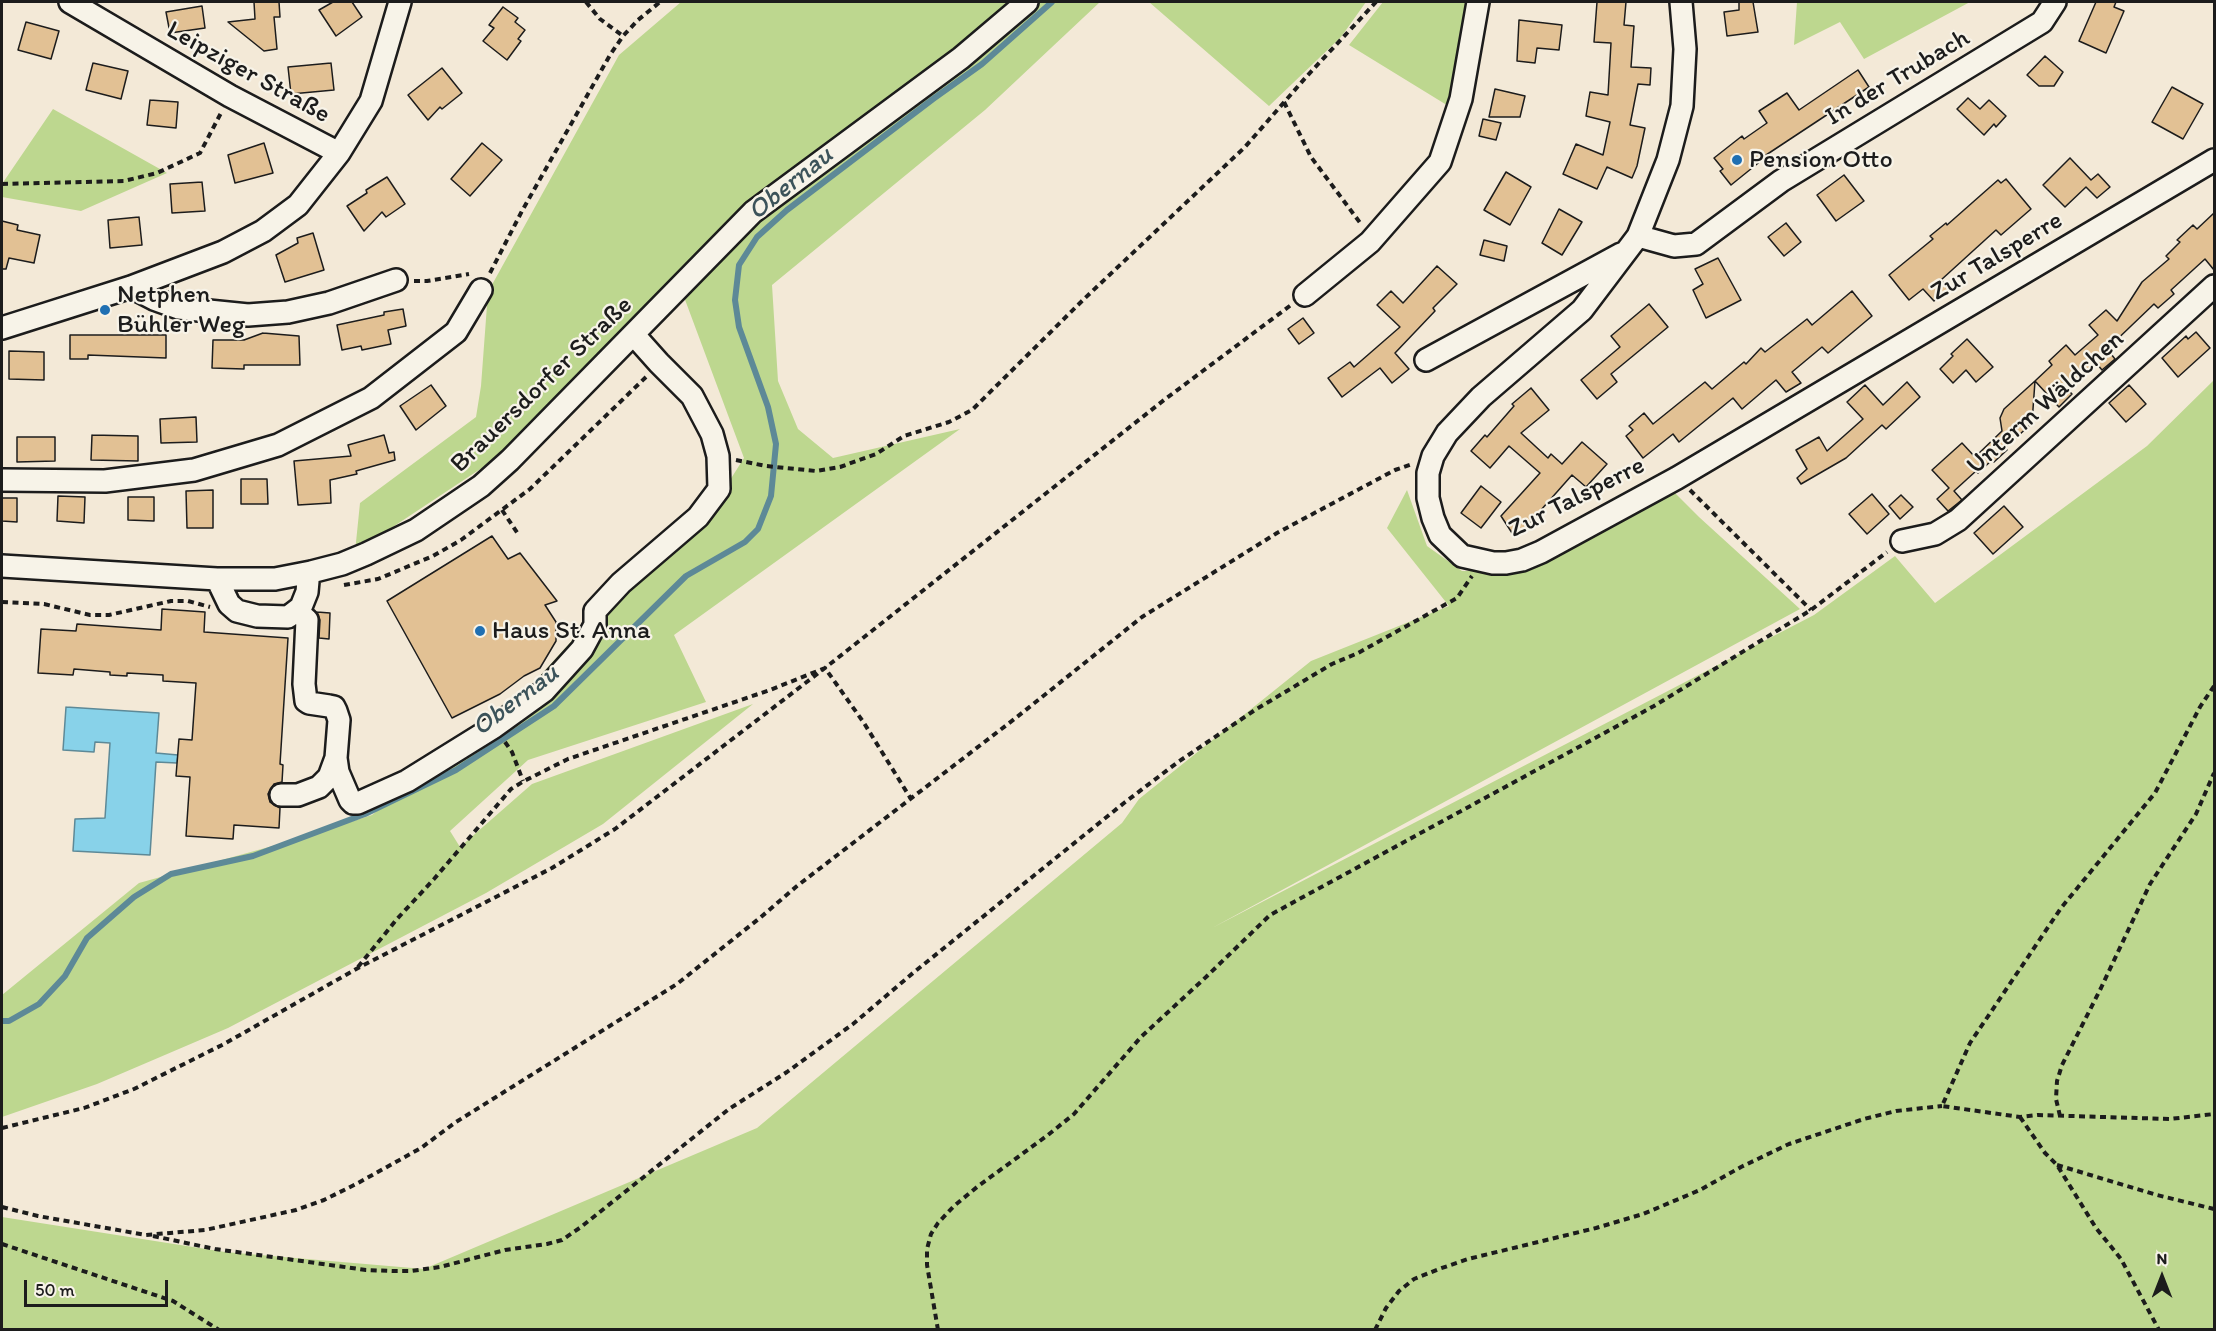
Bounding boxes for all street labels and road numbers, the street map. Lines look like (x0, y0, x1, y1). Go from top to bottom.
street label: Leipziger Straße (161, 15, 335, 131)
street label: In der Trubach (1820, 23, 1976, 133)
street label: Zur Talsperre (1925, 205, 2069, 309)
street label: Brauersdorfer Straße (445, 290, 639, 480)
street label: Unterm Wäldchen (1961, 324, 2131, 482)
street label: Zur Talsperre (1504, 450, 1650, 546)

